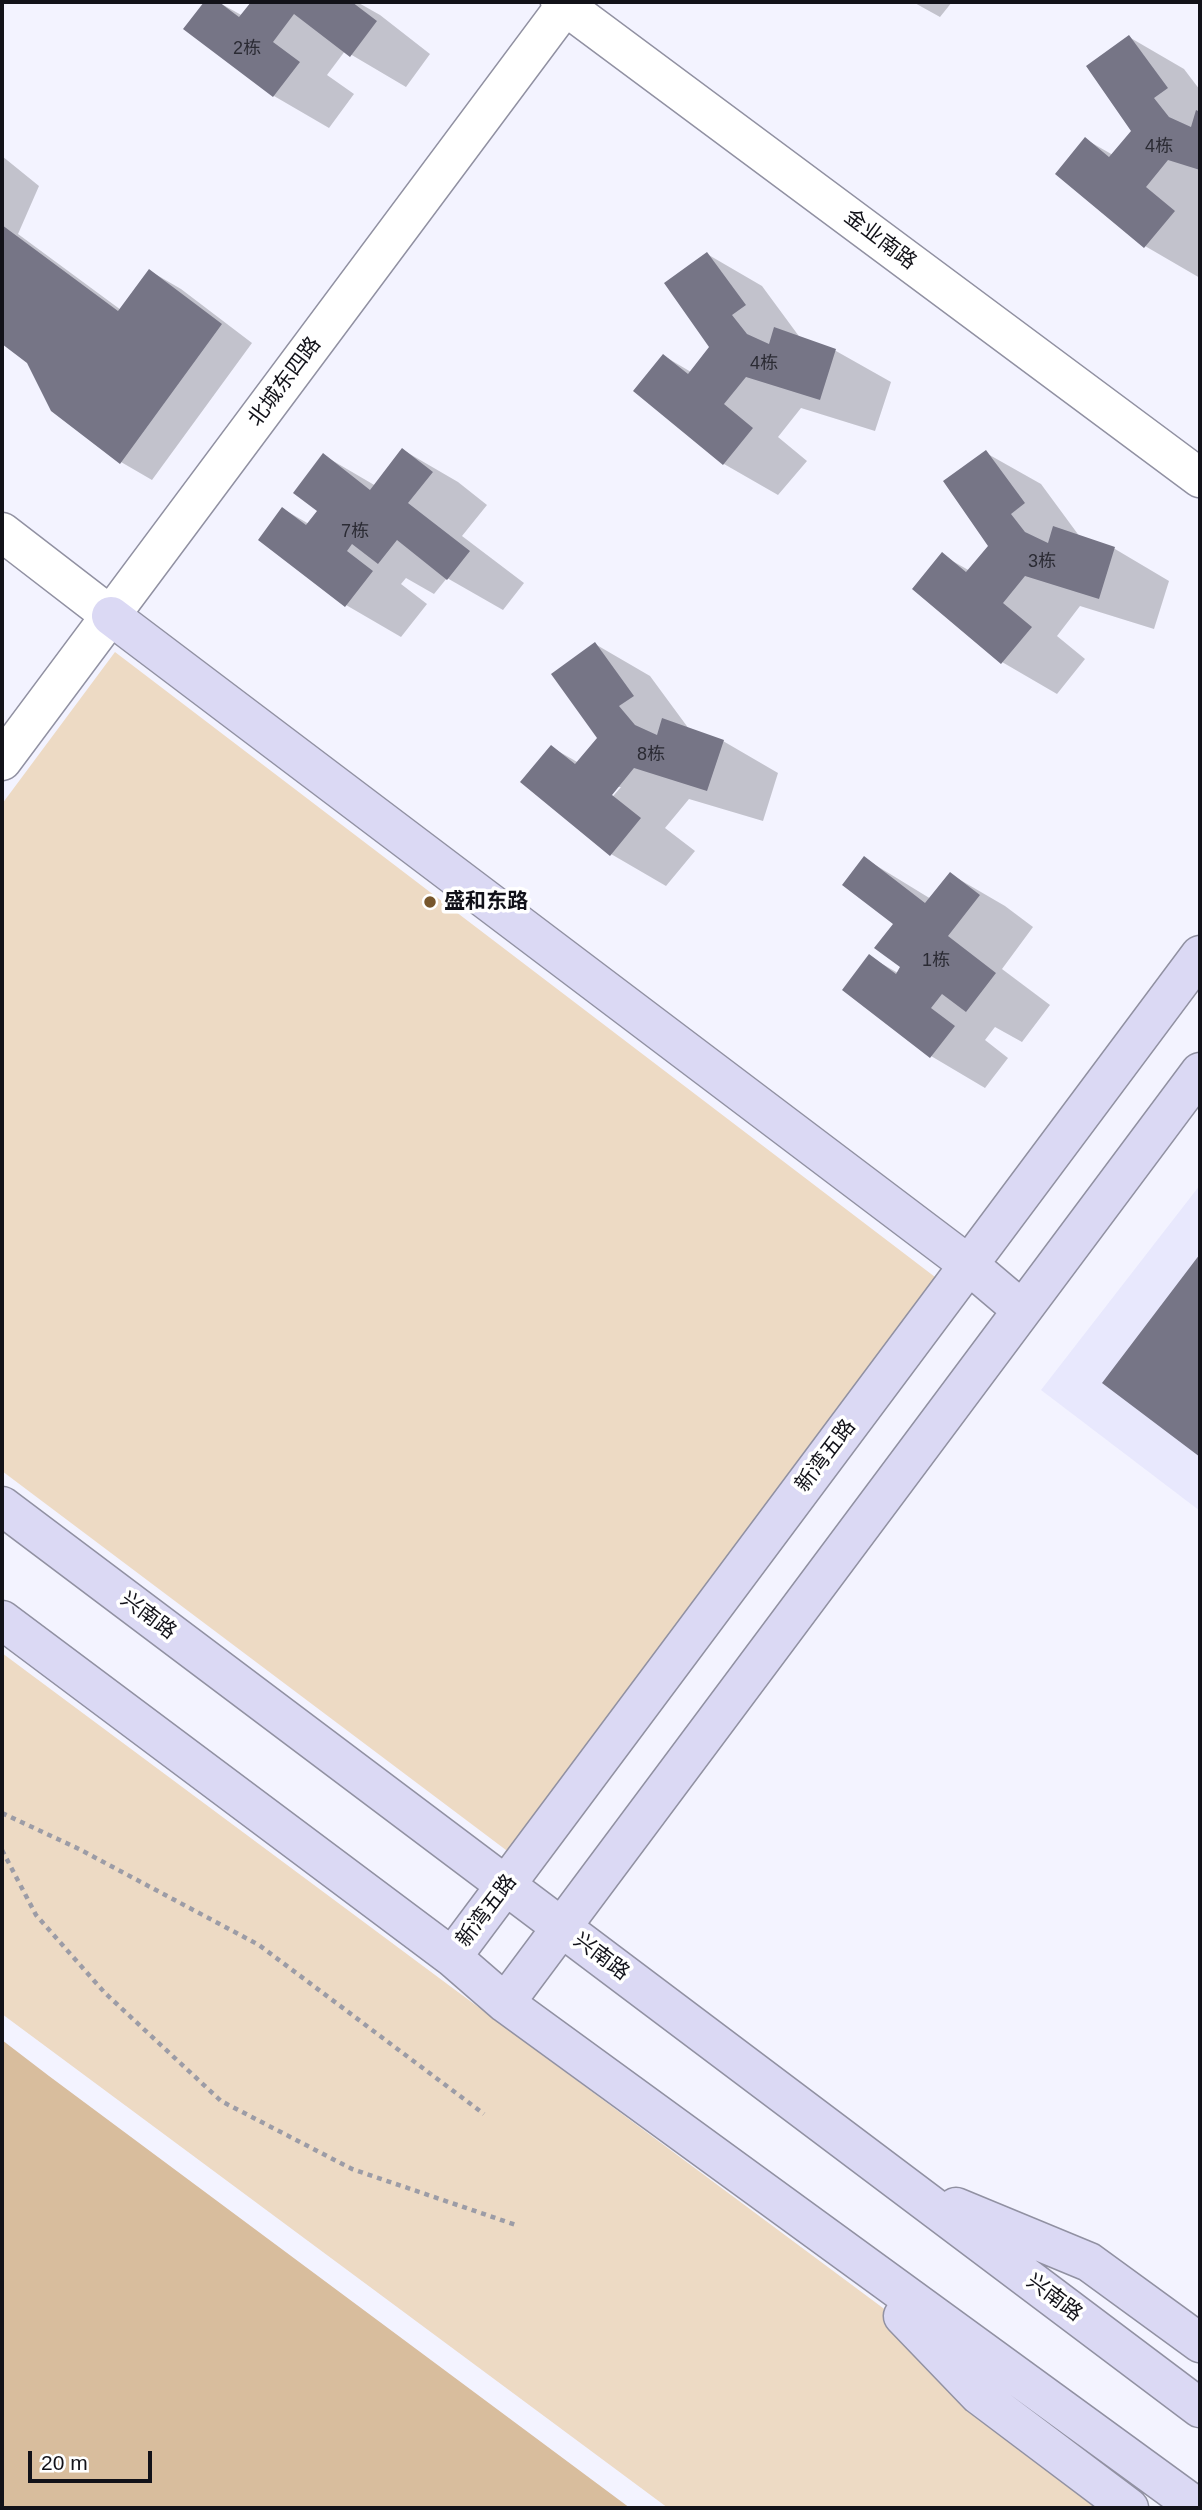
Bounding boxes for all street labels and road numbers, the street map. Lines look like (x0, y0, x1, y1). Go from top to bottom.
street label: 金业南路 (839, 205, 921, 275)
street label: 北城东四路 (243, 332, 327, 432)
street label: 新湾五路 (791, 1415, 861, 1497)
street label: 兴南路 (115, 1587, 181, 1645)
street label: 新湾五路 (452, 1870, 522, 1952)
street label: 兴南路 (568, 1928, 634, 1986)
street label: 兴南路 (1021, 2269, 1087, 2327)

